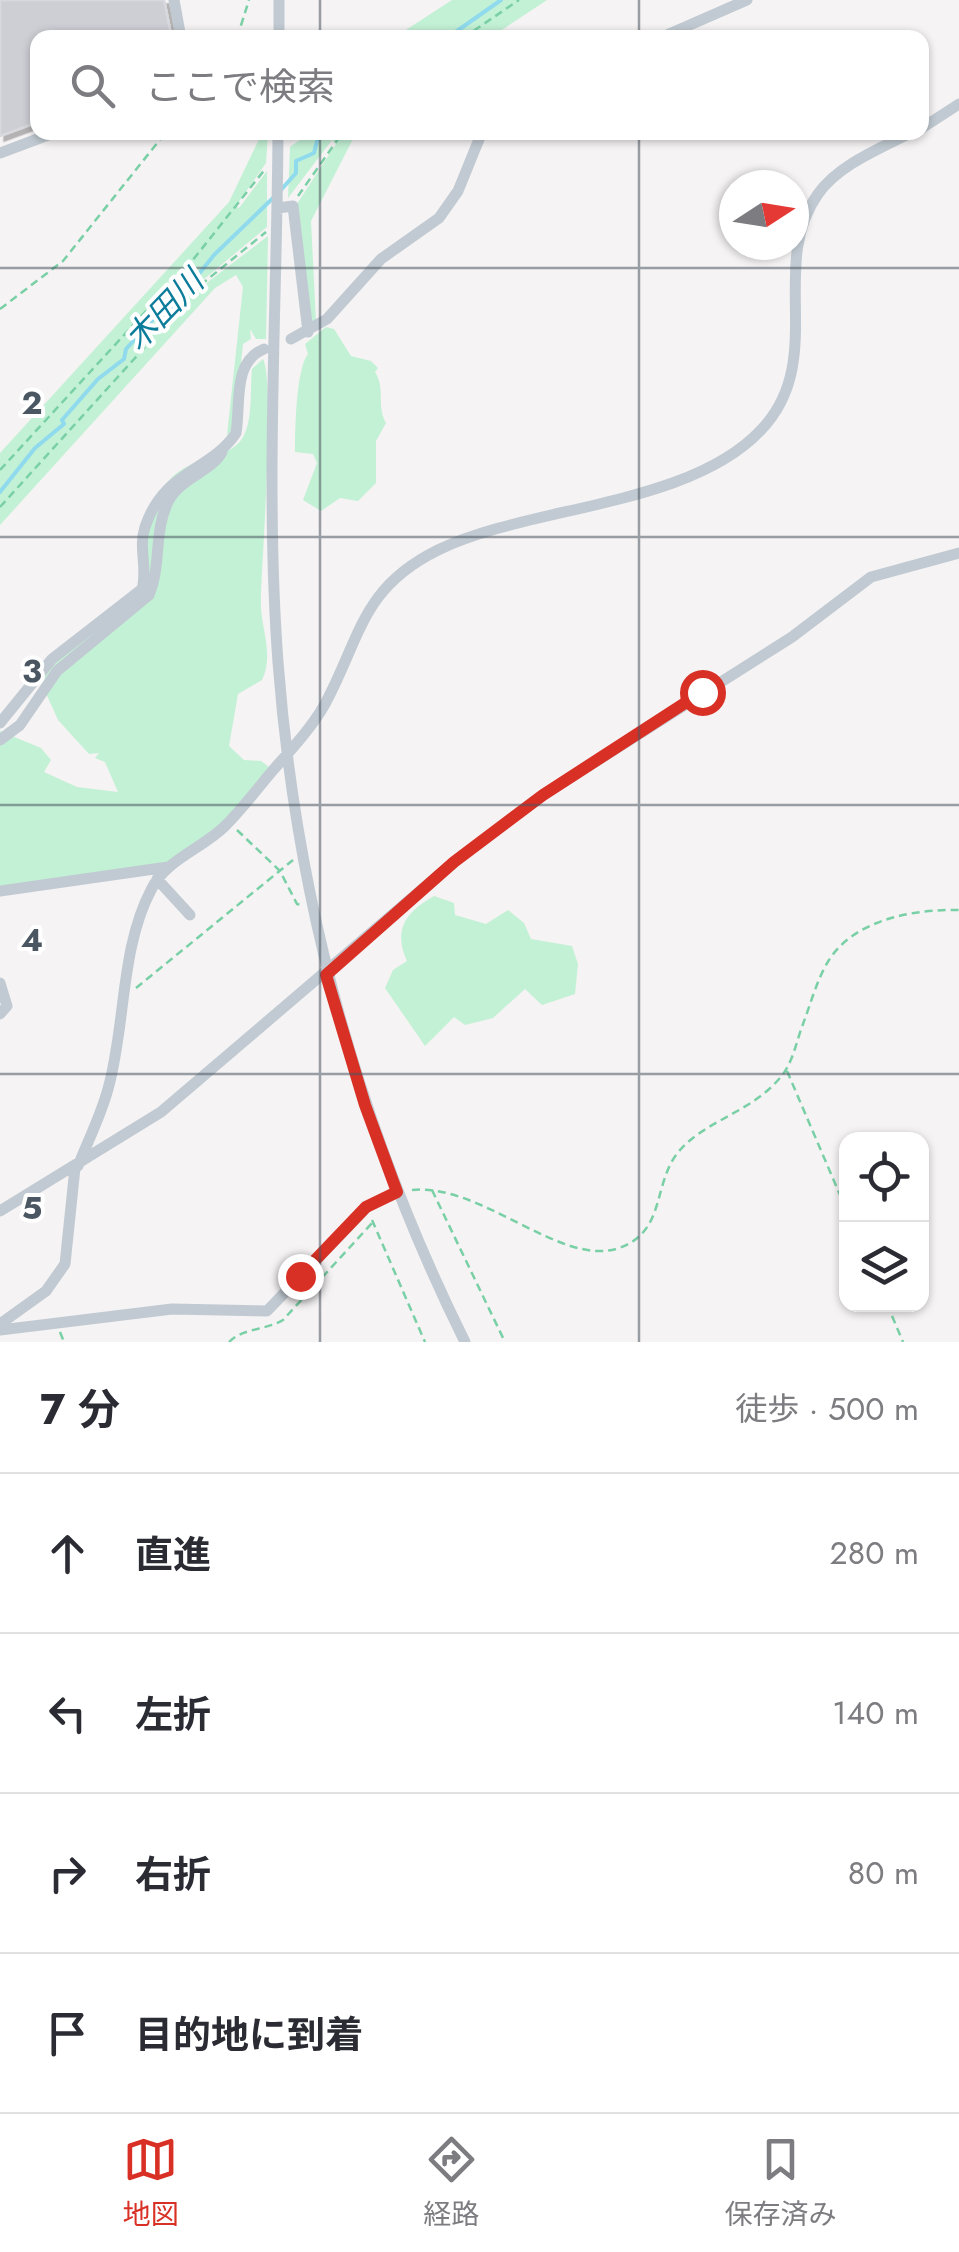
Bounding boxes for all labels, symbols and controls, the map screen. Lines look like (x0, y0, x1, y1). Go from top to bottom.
search box (30, 30, 929, 140)
icon: search (65, 58, 120, 113)
text: ここで検索 (145, 59, 335, 114)
north arrow (719, 170, 809, 260)
water label: 木田川 (114, 257, 216, 361)
text: 2 (22, 380, 43, 426)
text: 3 (22, 648, 42, 694)
route start (680, 670, 726, 716)
text: 4 (21, 917, 43, 963)
map controls (839, 1132, 929, 1312)
button: locate (839, 1132, 929, 1222)
text: 5 (22, 1185, 42, 1231)
button: layers (839, 1222, 929, 1312)
route end (278, 1254, 324, 1300)
text: 7 分 (40, 1379, 120, 1440)
text: 徒歩 · 500 m (735, 1386, 919, 1432)
icon: ahead (40, 1526, 95, 1581)
text: 直進 (135, 1527, 211, 1582)
text: 280 m (830, 1530, 919, 1576)
icon: left (40, 1686, 95, 1741)
text: 左折 (135, 1687, 211, 1742)
text: 140 m (832, 1690, 919, 1736)
icon: right (40, 1846, 95, 1901)
text: 右折 (135, 1847, 211, 1902)
text: 80 m (848, 1850, 919, 1896)
icon: arrive (40, 2006, 95, 2061)
text: 目的地に到着 (135, 2007, 363, 2062)
tab: 地図 (122, 2132, 179, 2235)
tab: 経路 (423, 2132, 480, 2235)
tab: 保存済み (724, 2132, 837, 2235)

